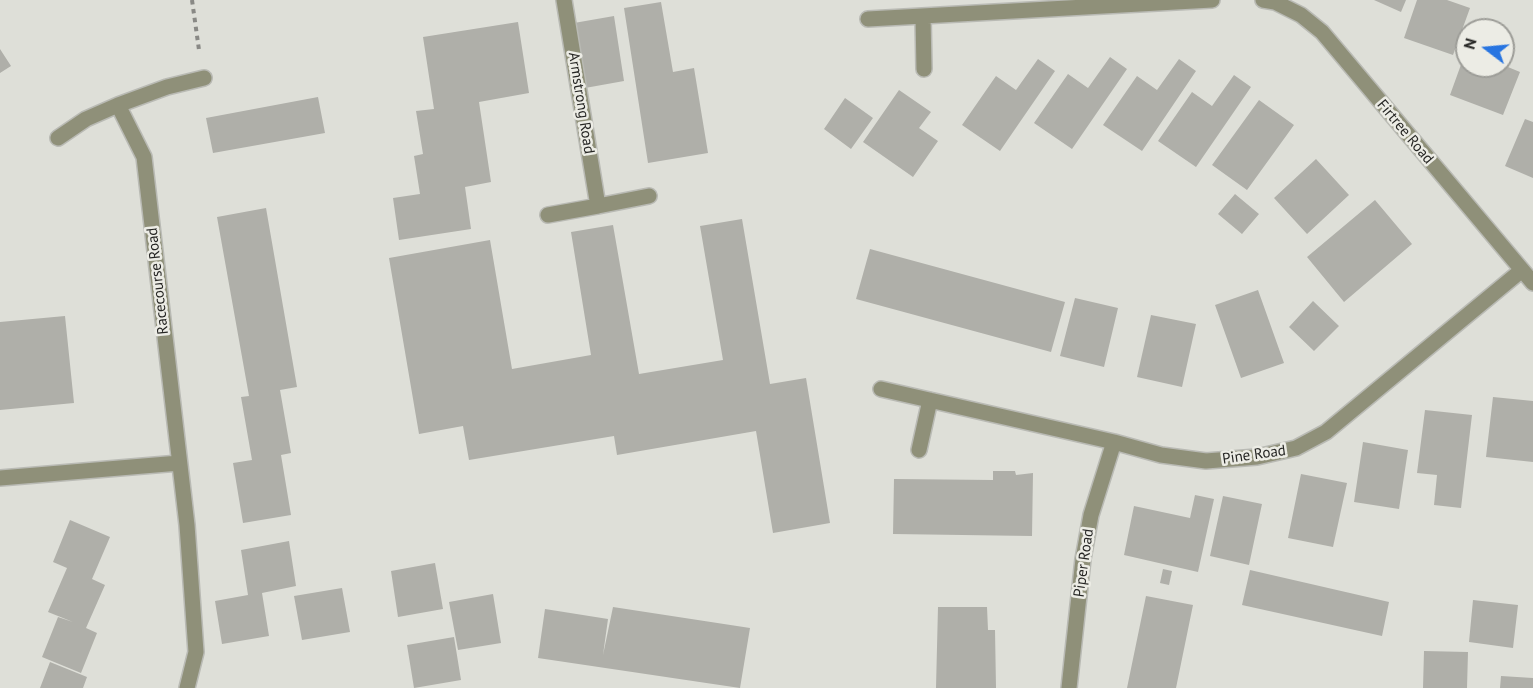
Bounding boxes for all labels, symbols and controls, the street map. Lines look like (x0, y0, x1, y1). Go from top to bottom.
north arrow (1455, 18, 1515, 78)
text: N (1459, 36, 1481, 51)
street label: Armstrong Road (564, 51, 598, 155)
street label: Firtree Road (1373, 96, 1437, 168)
street label: Racecourse Road (143, 227, 173, 335)
street label: Pine Road (1221, 442, 1287, 468)
street label: Piper Road (1070, 528, 1098, 598)

